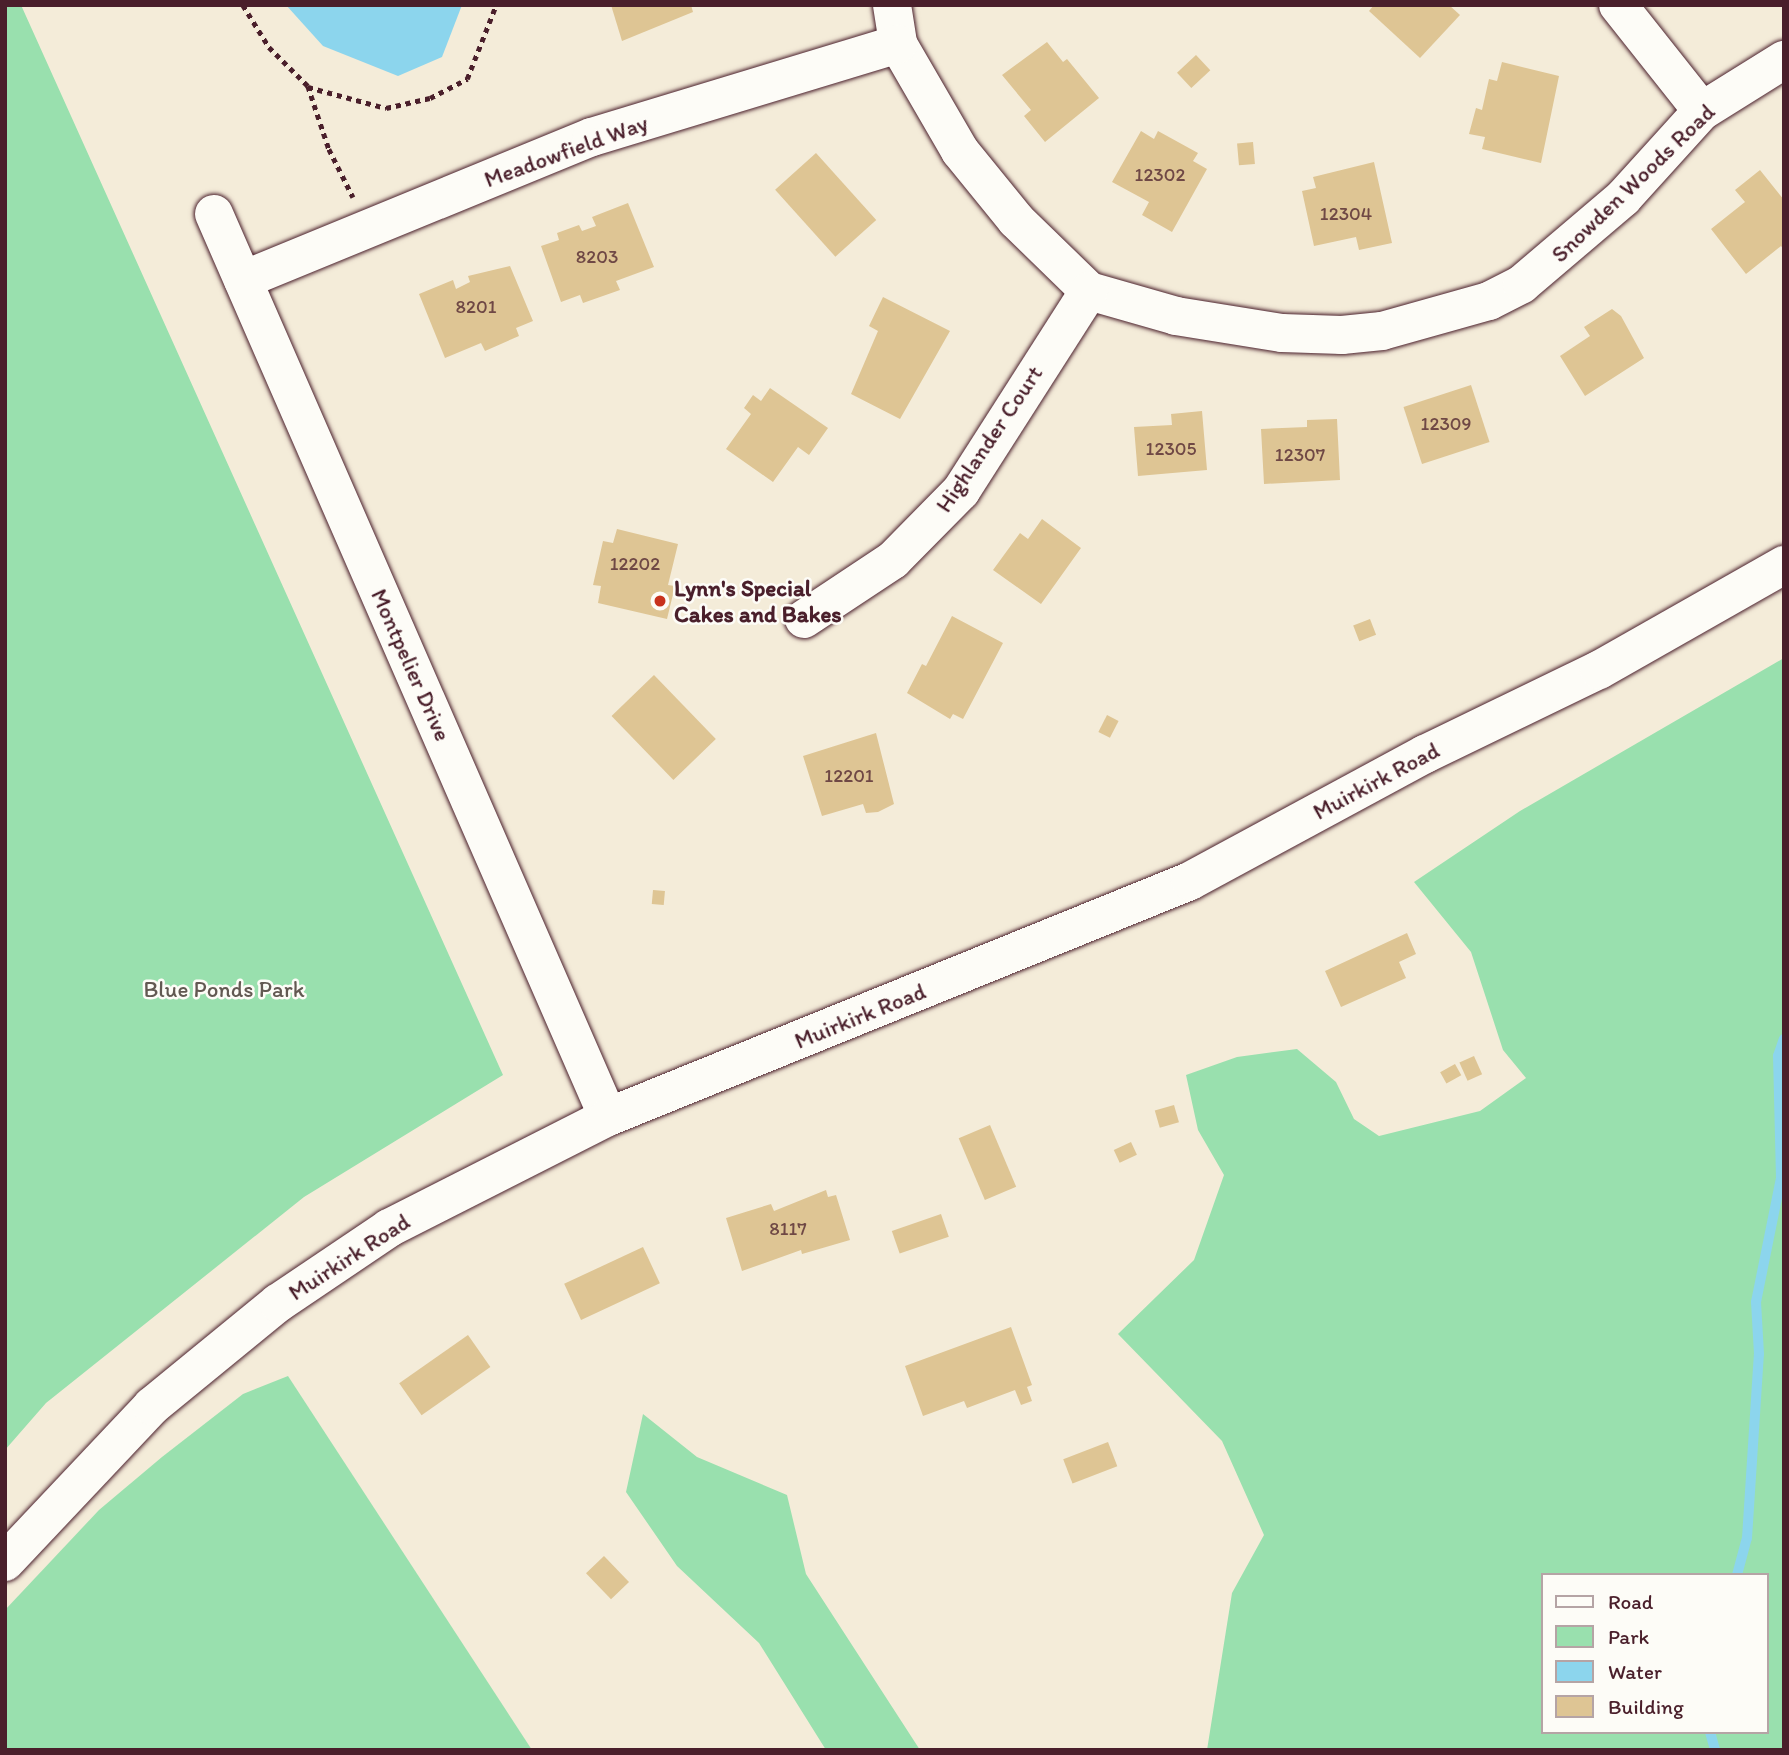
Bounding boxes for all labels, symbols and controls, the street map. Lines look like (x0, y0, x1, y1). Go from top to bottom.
street label: Snowden Woods Road (1546, 98, 1720, 268)
street label: Meadowfield Way (481, 109, 651, 193)
house number: 12302 (1135, 164, 1185, 186)
house number: 12304 (1320, 203, 1372, 225)
house number: 8203 (576, 246, 618, 268)
house number: 8201 (456, 296, 496, 318)
street label: Highlander Court (930, 361, 1048, 517)
house number: 12309 (1421, 413, 1471, 435)
house number: 12305 (1146, 438, 1196, 460)
house number: 12307 (1275, 444, 1325, 466)
house number: 12202 (610, 553, 660, 575)
place label: Lynn's Special Cakes and Bakes (674, 574, 841, 628)
street label: Montpelier Drive (365, 585, 457, 745)
marker: Lynn's Special Cakes and Bakes (652, 593, 668, 609)
street label: Muirkirk Road (1308, 736, 1444, 826)
house number: 12201 (824, 765, 874, 787)
park label: Blue Ponds Park (144, 975, 304, 1003)
street label: Muirkirk Road (790, 977, 930, 1055)
street label: Muirkirk Road (283, 1208, 415, 1306)
house number: 8117 (769, 1218, 807, 1240)
legend (1540, 1573, 1768, 1734)
text: Road (1608, 1589, 1653, 1614)
text: Park (1608, 1624, 1649, 1649)
text: Water (1608, 1659, 1662, 1684)
text: Building (1608, 1694, 1684, 1719)

